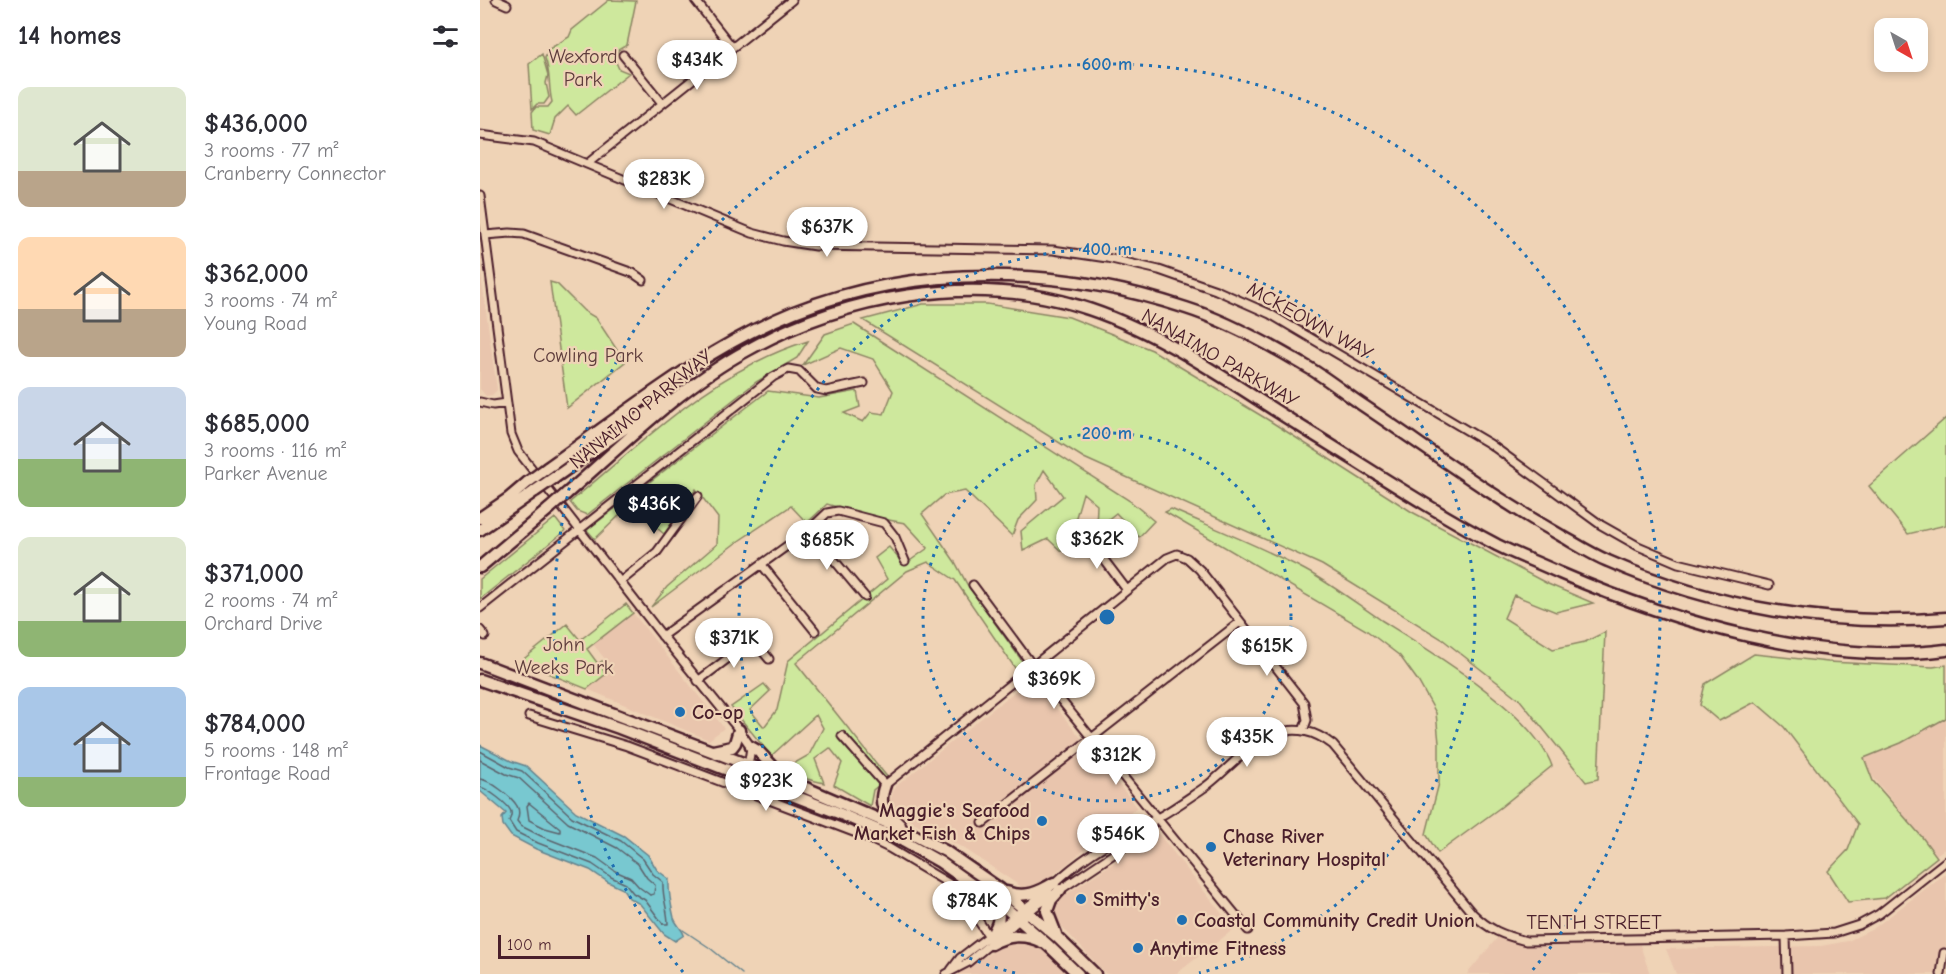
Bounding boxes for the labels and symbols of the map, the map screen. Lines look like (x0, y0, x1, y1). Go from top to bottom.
north arrow (1874, 18, 1928, 72)
pin: $434K (655, 40, 739, 91)
park label: Wexford Park (548, 45, 618, 91)
text: 600 m (1082, 54, 1132, 75)
pin: $283K (622, 159, 706, 210)
pin: $637K (785, 207, 869, 258)
text: 400 m (1082, 239, 1132, 260)
street label: MCKEOWN WAY (1243, 277, 1377, 365)
street label: NANAIMO PARKWAY (1137, 304, 1303, 412)
park label: Cowling Park (533, 344, 643, 367)
street label: NANAIMO PARKWAY (565, 344, 717, 474)
text: 200 m (1082, 423, 1132, 444)
pin: $436K (612, 484, 696, 535)
pin: $362K (1055, 519, 1139, 570)
pin: $685K (785, 520, 869, 571)
centre of rings (1097, 607, 1117, 627)
pin: $371K (692, 618, 776, 669)
pin: $615K (1225, 626, 1309, 677)
park label: John Weeks Park (515, 633, 614, 679)
pin: $369K (1012, 659, 1096, 710)
place label: Co-op (692, 701, 743, 724)
marker: Co-op (673, 705, 687, 719)
pin: $435K (1205, 717, 1289, 768)
pin: $312K (1074, 735, 1158, 786)
pin: $923K (724, 761, 808, 812)
place label: Maggie's Seafood Market Fish & Chips (854, 799, 1030, 845)
marker: Maggie's Seafood Market Fish & Chips (1035, 814, 1049, 828)
pin: $546K (1076, 814, 1160, 865)
place label: Chase River Veterinary Hospital (1223, 825, 1386, 871)
marker: Chase River Veterinary Hospital (1204, 840, 1218, 854)
pin: $784K (930, 881, 1014, 932)
place label: Smitty's (1093, 888, 1160, 911)
marker: Smitty's (1074, 892, 1088, 906)
place label: Coastal Community Credit Union (1194, 909, 1475, 932)
street label: TENTH STREET (1526, 911, 1662, 934)
marker: Coastal Community Credit Union (1175, 913, 1189, 927)
scale bar (498, 932, 590, 960)
place label: Anytime Fitness (1150, 937, 1286, 960)
marker: Anytime Fitness (1131, 941, 1145, 955)

